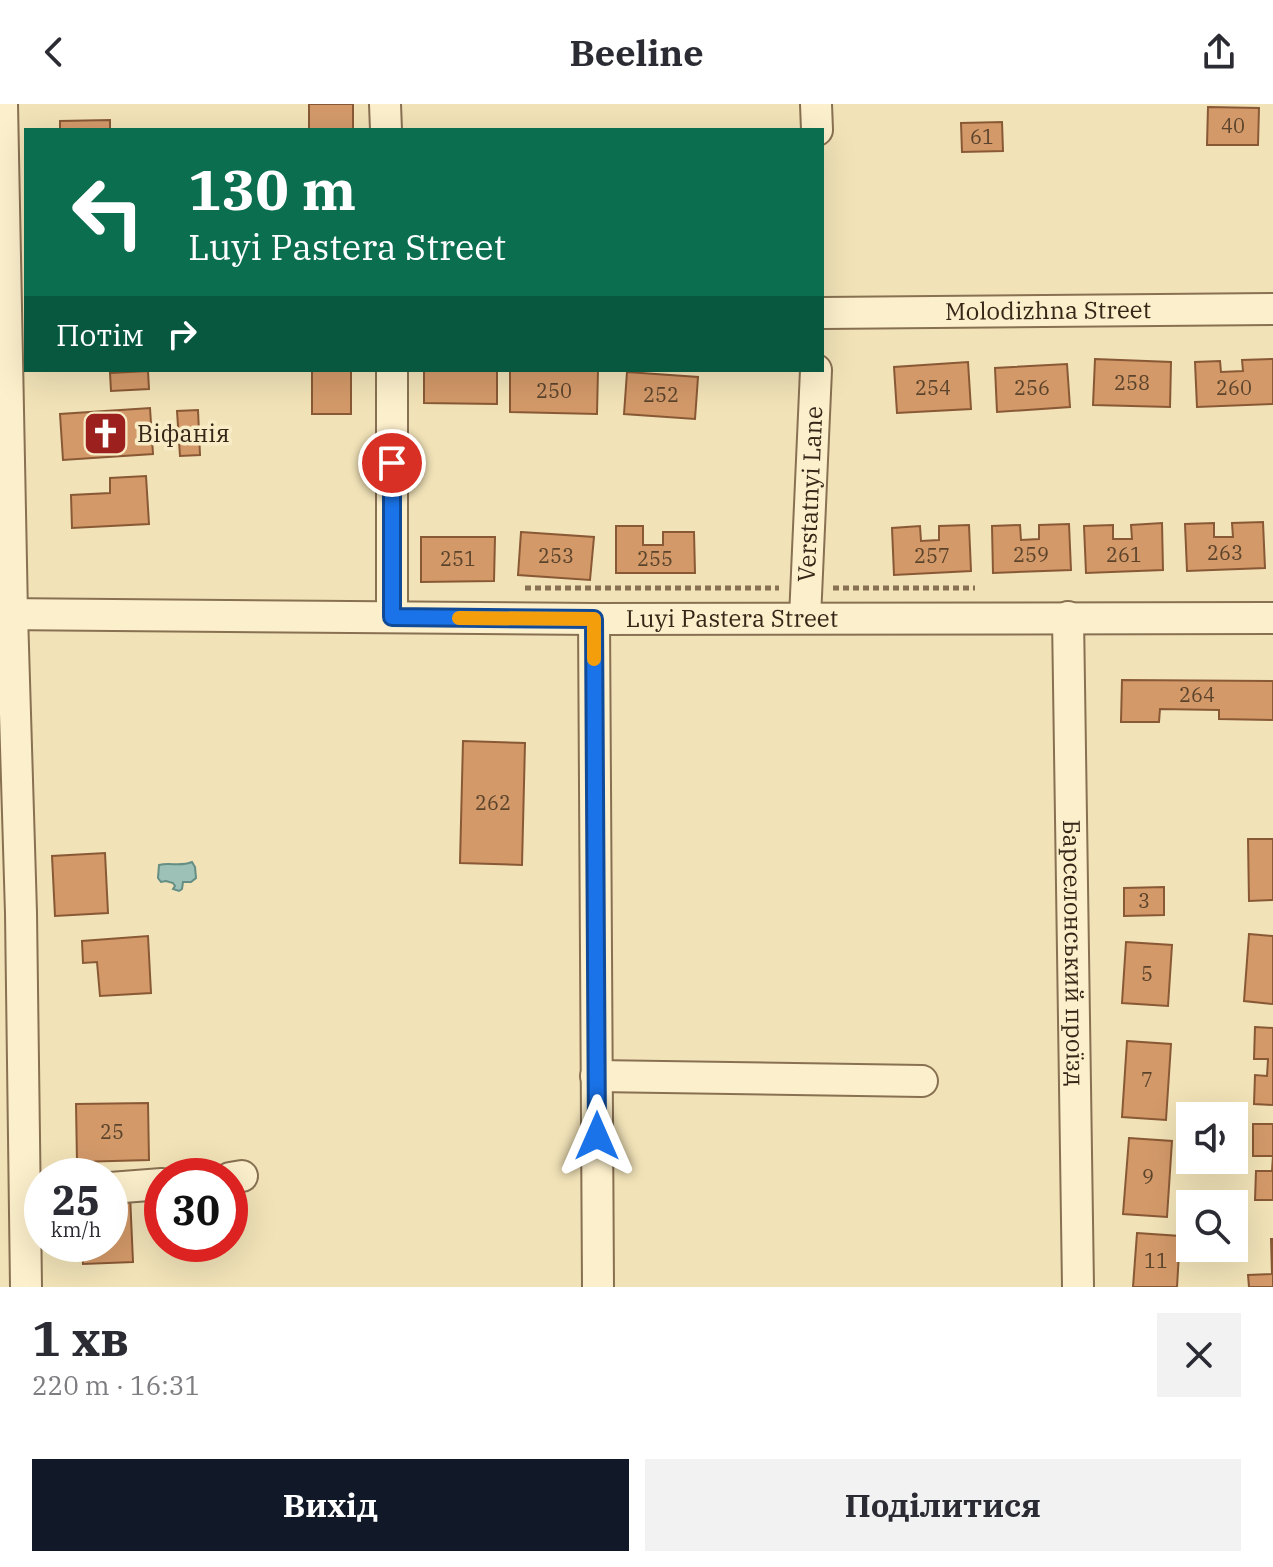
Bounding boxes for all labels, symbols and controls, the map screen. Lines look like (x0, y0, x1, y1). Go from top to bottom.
text: Beeline (569, 29, 704, 76)
icon: back (32, 30, 76, 74)
icon: share (1197, 30, 1241, 74)
house number: 40 (1221, 112, 1245, 139)
house number: 61 (970, 123, 994, 150)
text: 130 m (188, 153, 356, 225)
icon: left (56, 160, 160, 264)
text: Luyi Pastera Street (188, 223, 506, 270)
street label: Molodizhna Street (945, 293, 1151, 327)
icon: right (160, 312, 204, 356)
text: Потім (56, 315, 144, 354)
house number: 258 (1114, 369, 1150, 396)
house number: 254 (915, 374, 951, 401)
house number: 256 (1014, 374, 1050, 401)
house number: 260 (1216, 374, 1252, 401)
house number: 250 (536, 377, 572, 404)
house number: 252 (643, 381, 679, 408)
street label: Verstatnyi Lane (790, 405, 829, 583)
church icon: Віфанія (82, 410, 130, 458)
place label: Віфанія (137, 417, 230, 449)
pin (358, 429, 426, 497)
icon: arrive (370, 441, 414, 485)
house number: 263 (1207, 539, 1243, 566)
house number: 259 (1013, 541, 1049, 568)
house number: 261 (1106, 541, 1142, 568)
house number: 253 (538, 542, 574, 569)
house number: 257 (914, 542, 950, 569)
house number: 251 (440, 545, 476, 572)
house number: 255 (637, 545, 673, 572)
street label: Luyi Pastera Street (626, 602, 838, 634)
house number: 264 (1179, 681, 1215, 708)
house number: 262 (475, 789, 511, 816)
street label: Барселонський проїзд (1056, 819, 1092, 1087)
house number: 3 (1138, 887, 1150, 914)
house number: 5 (1141, 960, 1153, 987)
house number: 7 (1141, 1066, 1153, 1093)
position arrow (555, 1094, 639, 1178)
map controls (1176, 1102, 1248, 1262)
button: sound (1176, 1102, 1248, 1174)
house number: 25 (100, 1118, 124, 1145)
speed limit sign: 30 (144, 1158, 248, 1262)
house number: 9 (1142, 1163, 1154, 1190)
text: 25 (52, 1174, 100, 1226)
button: search (1176, 1190, 1248, 1262)
text: km/h (51, 1216, 101, 1243)
house number: 11 (1144, 1247, 1168, 1274)
text: 1 хв (32, 1307, 129, 1369)
button: close (1157, 1313, 1241, 1397)
text: 220 m · 16:31 (32, 1368, 200, 1402)
button: Вихід (32, 1459, 629, 1551)
button: Поділитися (645, 1459, 1241, 1551)

